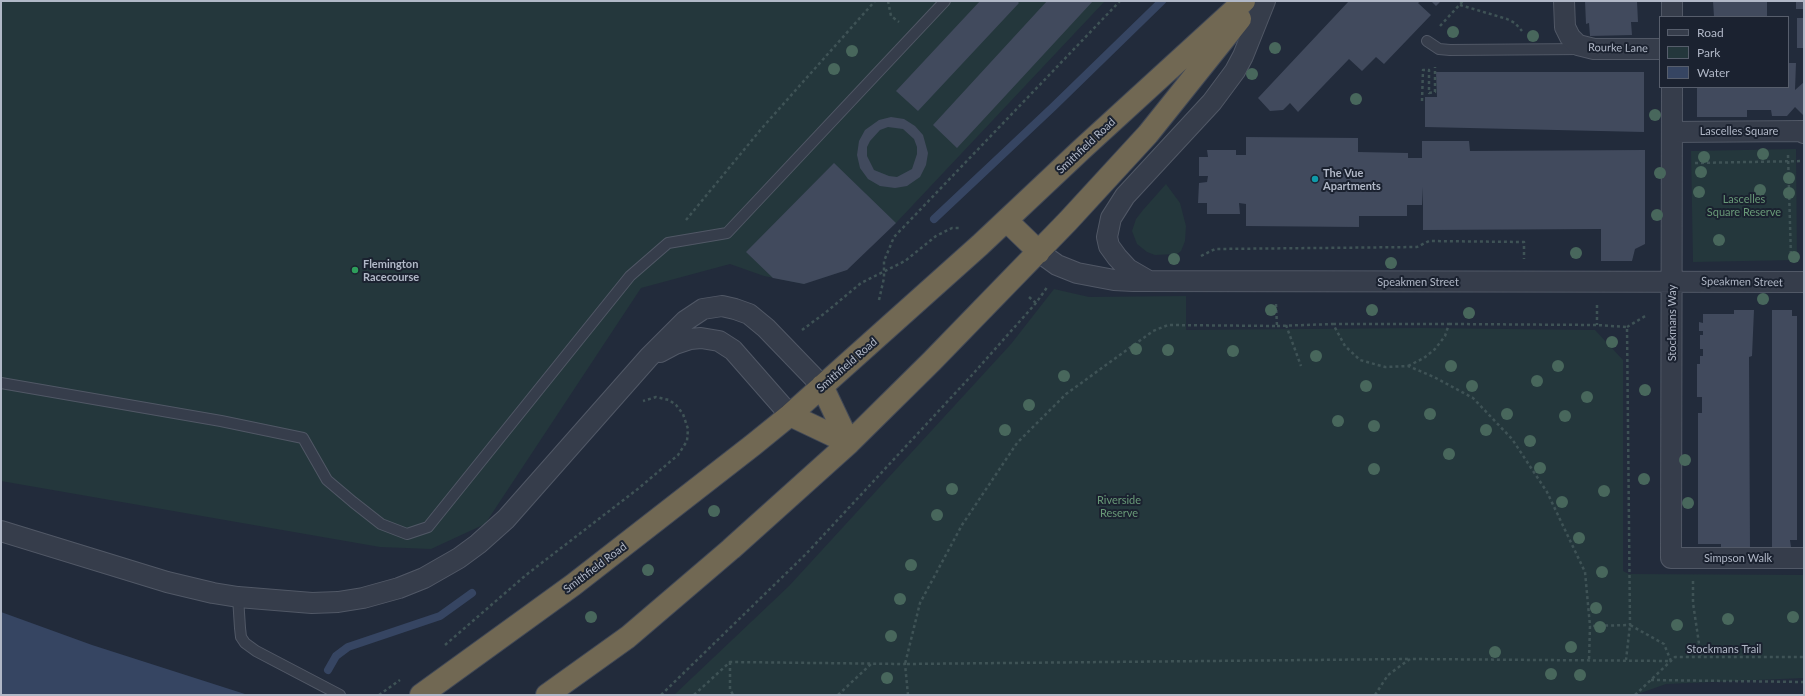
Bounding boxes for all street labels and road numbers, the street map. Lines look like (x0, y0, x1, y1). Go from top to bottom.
street label: Rourke Lane (1588, 41, 1648, 55)
street label: Smithfield Road (1054, 115, 1118, 177)
street label: Lascelles Square (1700, 124, 1778, 138)
street label: Speakmen Street (1377, 275, 1459, 289)
street label: Speakmen Street (1701, 275, 1783, 289)
street label: Stockmans Way (1665, 285, 1679, 361)
street label: Smithfield Road (814, 335, 880, 395)
street label: Smithfield Road (561, 540, 629, 596)
street label: Simpson Walk (1704, 551, 1772, 565)
street label: Stockmans Trail (1687, 642, 1761, 656)

